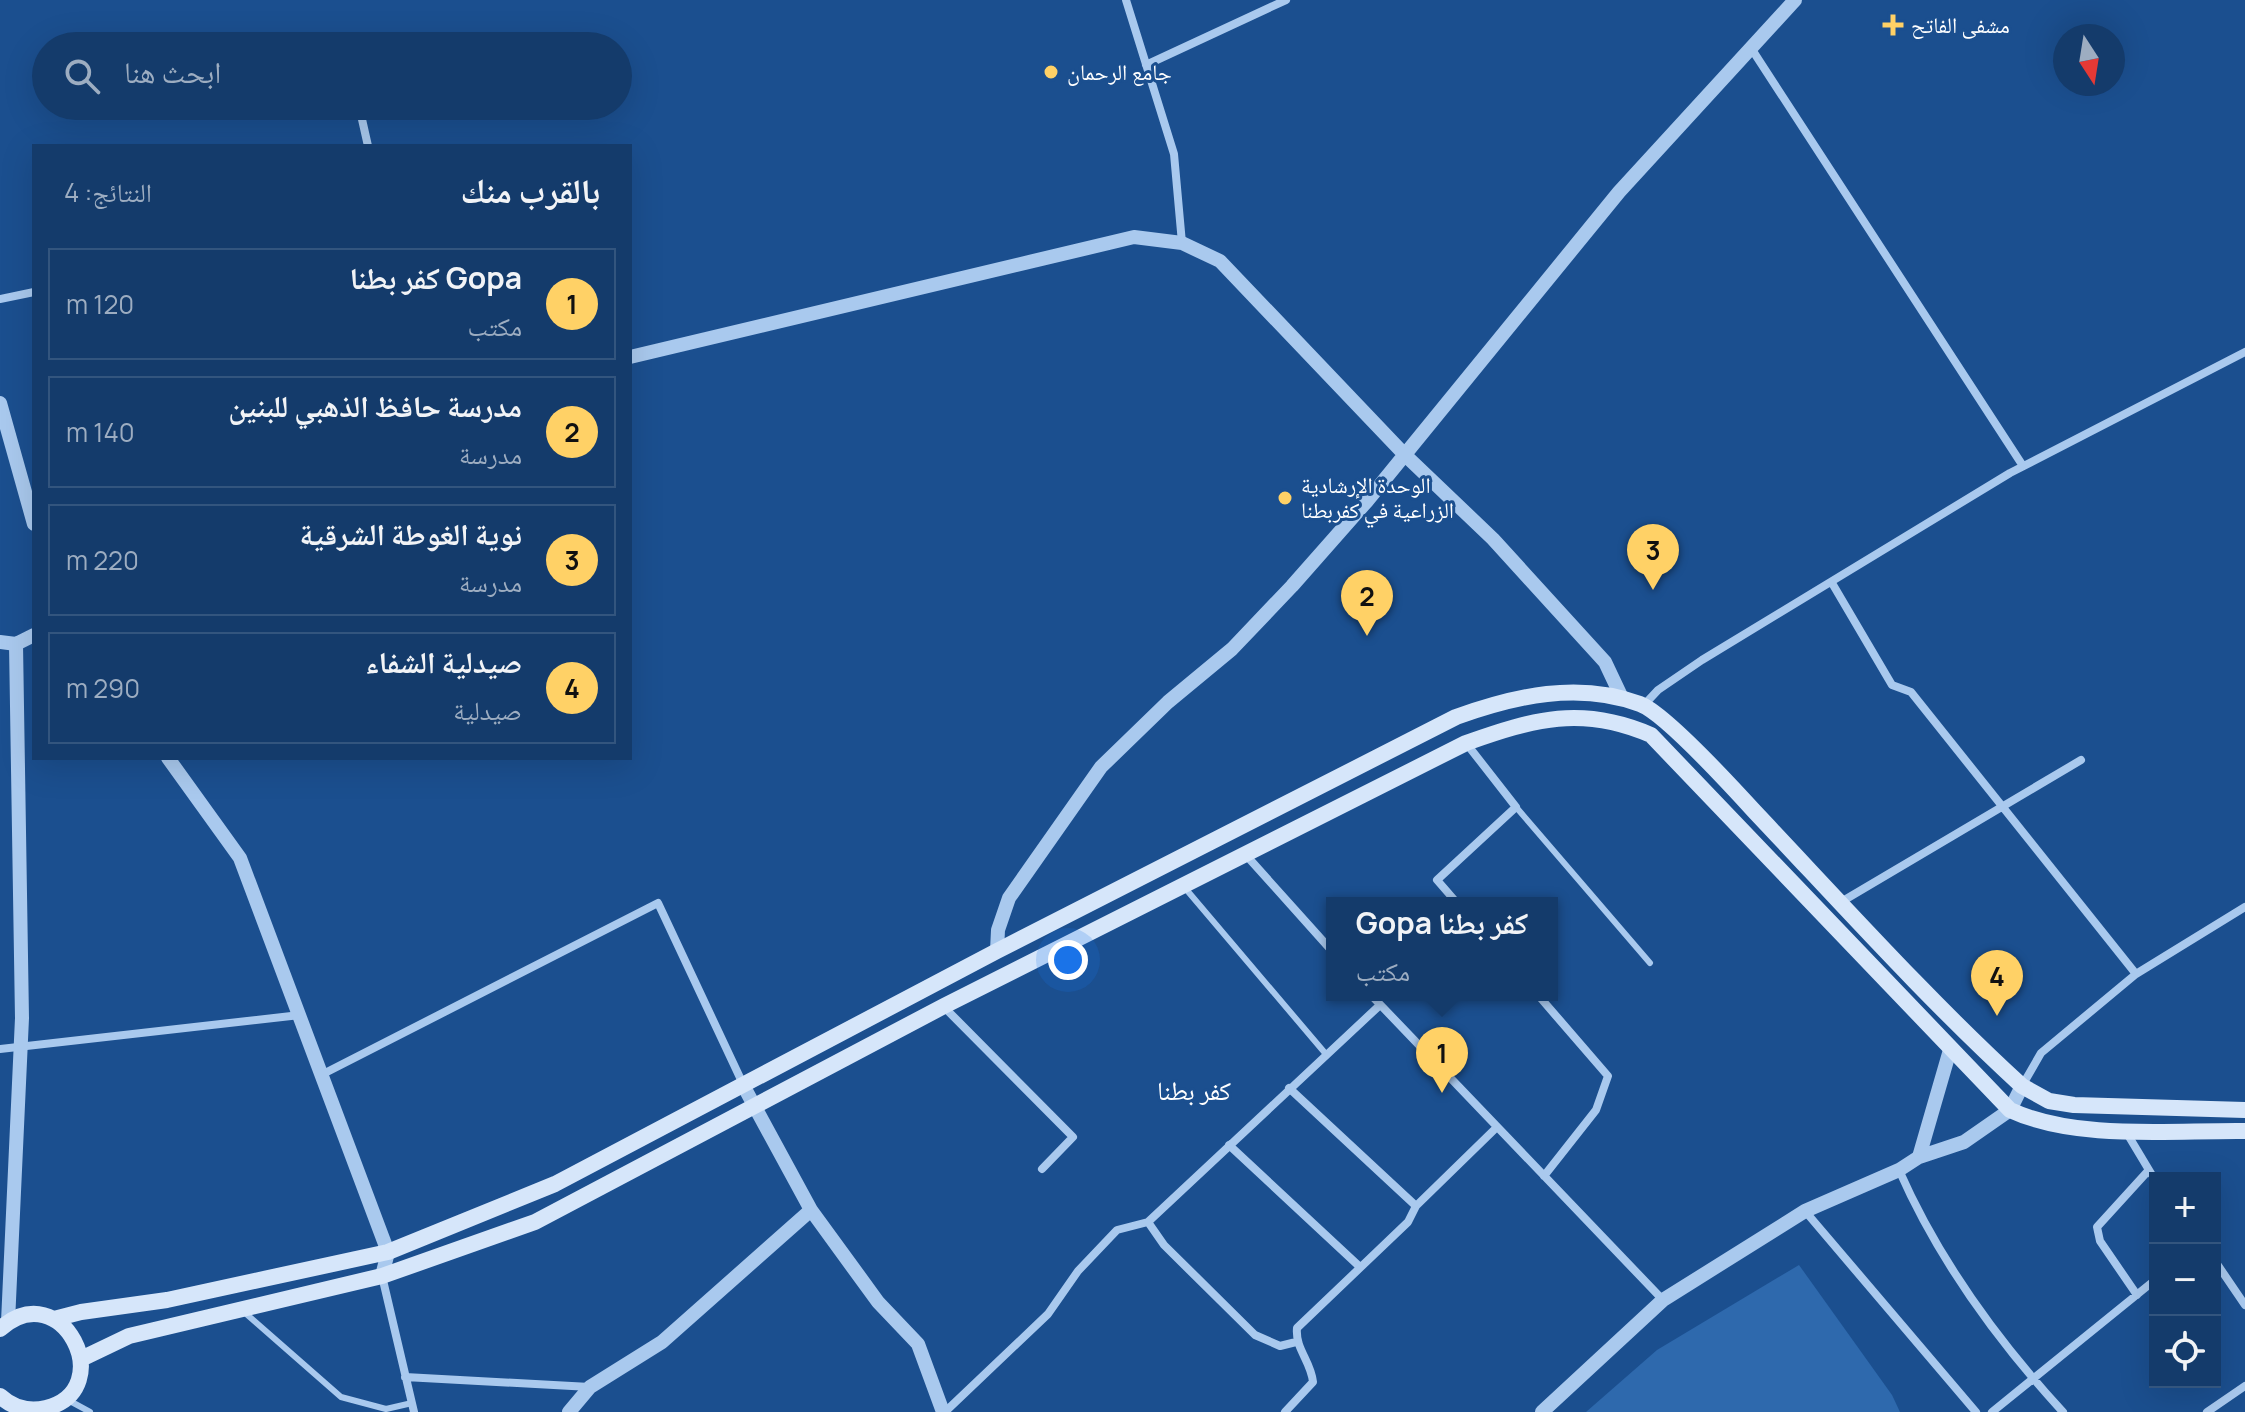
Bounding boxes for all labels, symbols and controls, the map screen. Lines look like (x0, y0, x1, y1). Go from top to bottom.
place label: مشفى الفاتح (1911, 10, 2010, 40)
marker: مشفى الفاتح (1882, 14, 1904, 36)
north arrow (2053, 24, 2125, 96)
search box (32, 32, 632, 120)
text: ابحث هنا (124, 51, 221, 92)
icon: search (60, 54, 104, 98)
place label: جامع الرحمان (1067, 57, 1172, 87)
marker: جامع الرحمان (1042, 63, 1060, 81)
text: بالقرب منك (460, 167, 600, 213)
text: النتائج: 4 (64, 174, 152, 210)
text: Gopa كفر بطنا (349, 257, 522, 298)
text: 120 m (66, 286, 134, 322)
text: 1 (566, 286, 578, 322)
text: مكتب (468, 308, 522, 344)
text: مدرسة حافظ الذهبي للبنين (228, 385, 522, 426)
text: 140 m (66, 414, 135, 450)
text: 2 (564, 414, 580, 450)
text: مدرسة (459, 436, 522, 472)
place label: الوحدة الإرشادية الزراعية في كفربطنا (1301, 470, 1454, 528)
marker: الوحدة الإرشادية الزراعية في كفربطنا (1276, 489, 1294, 507)
text: نوية الغوطة الشرقية (300, 513, 522, 554)
pin: 3 (1627, 524, 1679, 590)
text: 220 m (66, 542, 139, 578)
text: 3 (564, 542, 580, 578)
text: مدرسة (459, 564, 522, 600)
pin: 2 (1341, 570, 1393, 636)
text: صيدلية الشفاء (365, 641, 522, 682)
text: 290 m (66, 670, 140, 706)
text: 4 (564, 670, 580, 706)
text: صيدلية (453, 692, 522, 728)
popup (1326, 897, 1558, 1001)
text: Gopa كفر بطنا (1356, 902, 1528, 943)
your location (1048, 940, 1088, 980)
pin: 4 (1971, 950, 2023, 1016)
text: مكتب (1356, 953, 1410, 989)
pin: 1 (1416, 1027, 1468, 1093)
district label: كفر بطنا (1157, 1072, 1231, 1108)
map controls (2149, 1172, 2221, 1388)
button: + (2149, 1172, 2221, 1244)
button: − (2149, 1244, 2221, 1316)
button: locate (2149, 1316, 2221, 1388)

